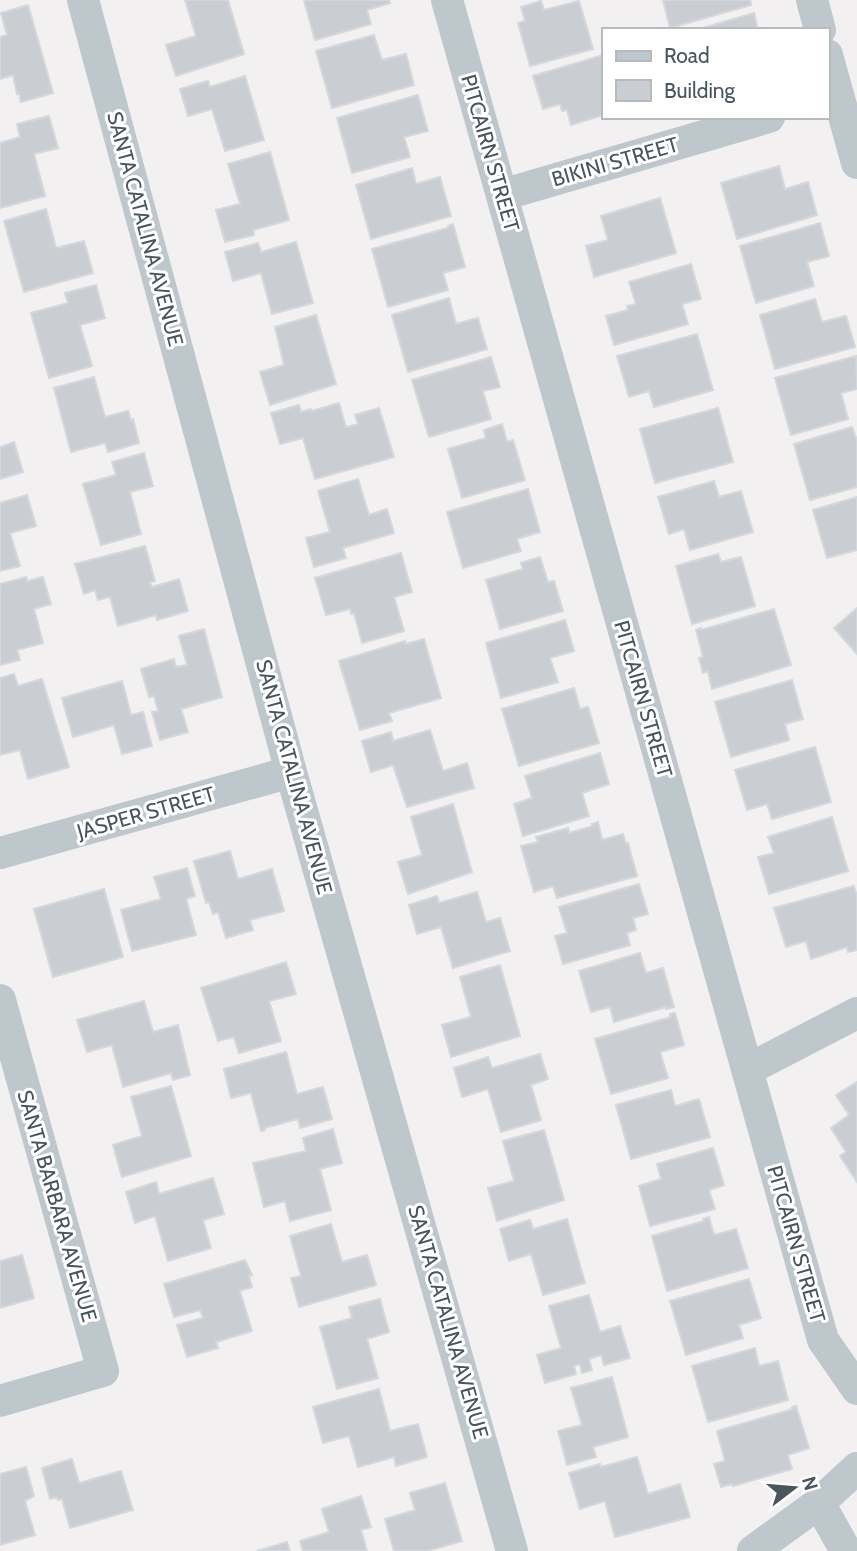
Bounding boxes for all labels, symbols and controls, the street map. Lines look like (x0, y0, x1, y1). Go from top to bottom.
legend (602, 28, 829, 119)
text: Road (664, 43, 710, 68)
street label: PITCAIRN STREET (456, 72, 525, 234)
text: Building (664, 78, 736, 103)
street label: SANTA CATALINA AVENUE (102, 109, 189, 349)
street label: BIKINI STREET (549, 132, 681, 192)
street label: PITCAIRN STREET (609, 618, 678, 780)
street label: SANTA CATALINA AVENUE (251, 657, 338, 897)
street label: JASPER STREET (73, 781, 218, 844)
street label: SANTA BARBARA AVENUE (12, 1087, 103, 1324)
street label: PITCAIRN STREET (762, 1163, 831, 1325)
street label: SANTA CATALINA AVENUE (403, 1202, 494, 1441)
north arrow (759, 1453, 829, 1523)
text: N (797, 1474, 823, 1493)

